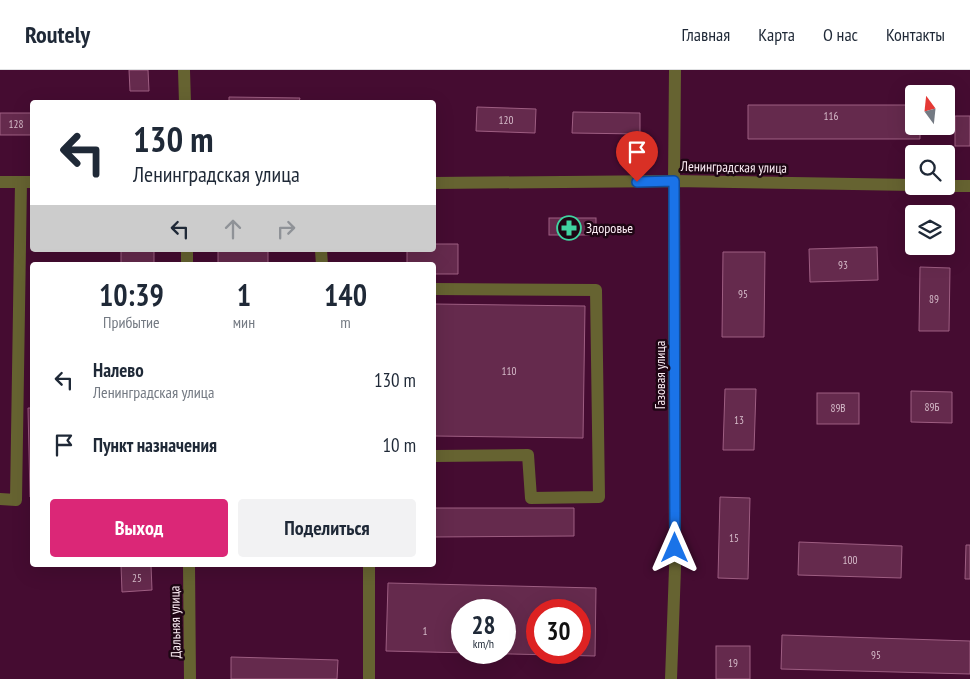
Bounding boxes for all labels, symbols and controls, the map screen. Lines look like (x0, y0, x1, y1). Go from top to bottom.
text: Routely (25, 19, 90, 50)
text: Главная (682, 23, 730, 46)
text: Карта (758, 23, 795, 46)
text: О нас (823, 23, 858, 46)
text: Контакты (886, 23, 945, 46)
north arrow (905, 85, 955, 135)
map controls (905, 85, 955, 255)
house number: 116 (824, 109, 838, 123)
house number: 120 (499, 113, 513, 127)
text: 130 m (133, 116, 214, 162)
house number: 128 (9, 117, 23, 131)
icon: left (50, 120, 115, 185)
pin (616, 131, 658, 182)
icon: arrive (623, 138, 651, 166)
button: search (905, 145, 955, 195)
street label: Ленинградская улица (680, 157, 787, 177)
text: Ленинградская улица (133, 160, 300, 188)
button: layers (905, 205, 955, 255)
icon: left (166, 215, 194, 243)
icon: ahead (219, 215, 247, 243)
icon: right (272, 215, 300, 243)
pharmacy icon: Здоровье (556, 215, 582, 241)
place label: Здоровье (586, 219, 633, 237)
house number: 93 (838, 258, 848, 272)
text: 10:39 (99, 275, 164, 314)
text: 1 (237, 275, 251, 314)
text: 140 (324, 275, 367, 314)
house number: 95 (738, 287, 748, 301)
house number: 89 (929, 292, 939, 306)
text: Прибытие (103, 312, 160, 332)
text: мин (233, 312, 255, 332)
text: m (340, 312, 351, 332)
street label: Газовая улица (651, 341, 669, 409)
text: Налево (93, 358, 144, 382)
house number: 110 (502, 364, 516, 378)
icon: left (50, 366, 78, 394)
text: 130 m (374, 368, 416, 392)
text: Ленинградская улица (93, 382, 214, 402)
house number: 89Б (925, 400, 940, 414)
house number: 89В (830, 401, 846, 415)
house number: 13 (734, 413, 744, 427)
icon: arrive (50, 431, 78, 459)
text: Пункт назначения (93, 433, 217, 457)
text: 10 m (383, 433, 416, 457)
button: Выход (50, 499, 228, 557)
button: Поделиться (238, 499, 416, 557)
position arrow (648, 521, 700, 573)
house number: 15 (729, 531, 739, 545)
house number: 100 (843, 553, 857, 567)
house number: 25 (132, 571, 142, 585)
street label: Дальняя улица (165, 585, 185, 659)
speed limit sign: 30 (526, 599, 591, 664)
text: 28 (472, 609, 495, 641)
house number: 1 (423, 624, 428, 638)
text: km/h (473, 636, 494, 651)
house number: 95 (871, 648, 881, 662)
house number: 19 (728, 656, 738, 670)

